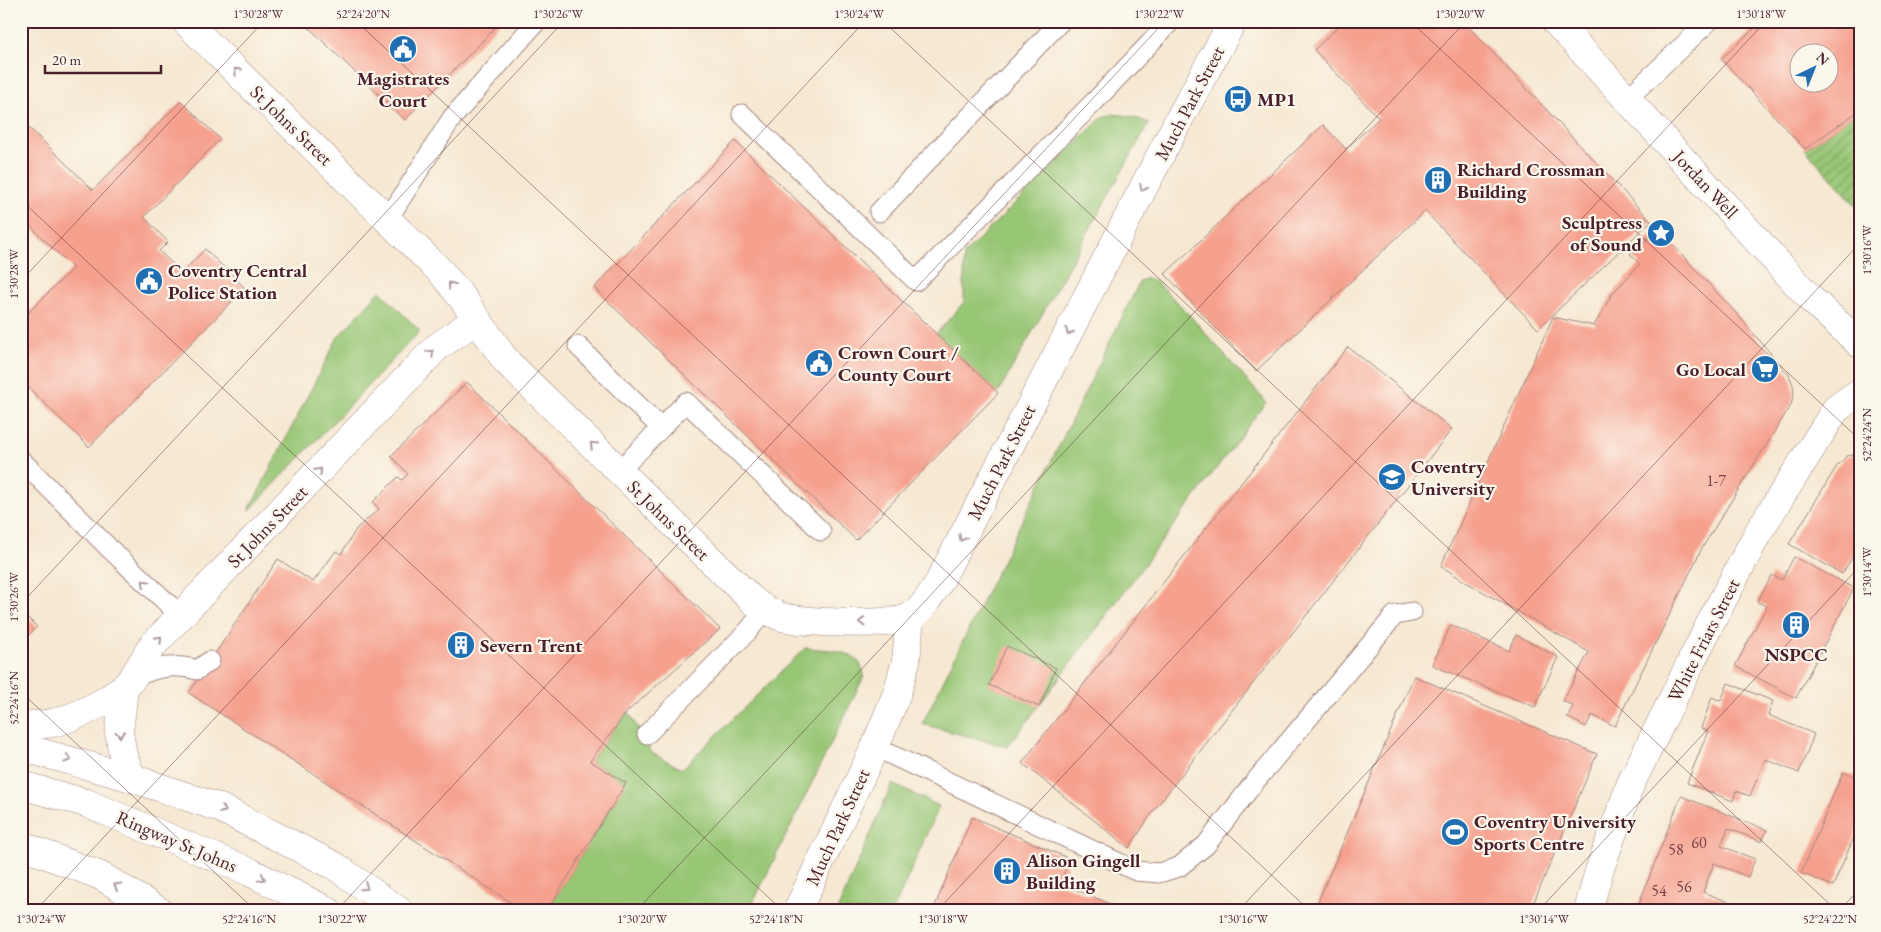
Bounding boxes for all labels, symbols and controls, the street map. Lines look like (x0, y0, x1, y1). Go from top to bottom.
text: 1°30'28"W (233, 6, 284, 22)
text: 52°24'20"N (336, 6, 390, 22)
text: 1°30'26"W (533, 6, 584, 22)
text: 1°30'24"W (834, 6, 885, 22)
text: 1°30'22"W (1134, 6, 1185, 22)
text: 1°30'20"W (1435, 6, 1486, 22)
text: 1°30'18"W (1736, 6, 1787, 22)
public building icon: Magistrates Court (388, 34, 418, 64)
scale bar (45, 42, 161, 74)
street label: Much Park Street (1149, 42, 1230, 165)
north arrow (1788, 42, 1838, 92)
text: N (1813, 48, 1834, 69)
text: 20 m (52, 50, 81, 69)
place label: Magistrates Court (357, 66, 449, 113)
one-way arrow (233, 68, 242, 77)
street label: St Johns Street (245, 80, 338, 171)
bus stop icon: MP1 (1223, 84, 1253, 114)
place label: MP1 (1257, 87, 1296, 112)
street label: Jordan Well (1666, 143, 1744, 224)
place label: Richard Crossman Building (1457, 157, 1605, 204)
building icon: Richard Crossman Building (1423, 165, 1453, 195)
one-way arrow (1139, 182, 1149, 191)
place label: Sculptress of Sound (1562, 210, 1642, 257)
place icon: Sculptress of Sound (1646, 218, 1676, 248)
text: 1°30'16"W (1859, 224, 1875, 275)
text: 1°30'28"W (6, 248, 22, 299)
place label: Coventry Central Police Station (168, 258, 308, 305)
public building icon: Coventry Central Police Station (134, 266, 164, 296)
one-way arrow (448, 281, 457, 290)
one-way arrow (1065, 327, 1075, 336)
place label: Crown Court / County Court (838, 340, 959, 387)
public building icon: Crown Court / County Court (804, 348, 834, 378)
one-way arrow (425, 350, 434, 359)
supermarket icon: Go Local (1750, 354, 1780, 384)
place label: Go Local (1676, 357, 1747, 382)
street label: Much Park Street (962, 400, 1041, 524)
text: 52°24'24"N (1859, 408, 1875, 462)
one-way arrow (589, 442, 598, 451)
place label: Coventry University (1411, 454, 1495, 501)
school or university icon: Coventry University (1377, 462, 1407, 492)
one-way arrow (313, 468, 322, 477)
house number: 1-7 (1706, 470, 1726, 491)
street label: St Johns Street (622, 475, 715, 566)
street label: St Johns Street (222, 480, 313, 573)
one-way arrow (958, 533, 968, 542)
text: 1°30'14"W (1859, 546, 1875, 597)
text: 1°30'26"W (6, 571, 22, 622)
street label: White Friars Street (1662, 574, 1745, 706)
one-way arrow (142, 580, 151, 589)
building icon: NSPCC (1781, 610, 1811, 640)
one-way arrow (858, 617, 866, 627)
building icon: Severn Trent (446, 630, 476, 660)
place label: Severn Trent (480, 633, 582, 658)
one-way arrow (153, 636, 162, 645)
place label: NSPCC (1764, 642, 1828, 667)
text: 52°24'16"N (6, 671, 22, 725)
one-way arrow (115, 730, 126, 738)
one-way arrow (64, 754, 72, 764)
street label: Much Park Street (799, 765, 875, 890)
one-way arrow (218, 803, 227, 814)
street label: Ringway St Johns (113, 805, 241, 878)
place label: Coventry University Sports Centre (1474, 809, 1637, 856)
sports icon: Coventry University Sports Centre (1440, 817, 1470, 847)
house number: 60 (1691, 832, 1707, 853)
house number: 58 (1668, 839, 1684, 860)
place label: Alison Gingell Building (1025, 848, 1141, 895)
building icon: Alison Gingell Building (992, 856, 1022, 886)
one-way arrow (257, 872, 266, 882)
house number: 56 (1676, 876, 1692, 897)
house number: 54 (1651, 880, 1667, 901)
one-way arrow (359, 881, 369, 890)
one-way arrow (114, 882, 123, 892)
text: 1°30'24"W (16, 911, 67, 927)
text: 52°24'16"N (222, 911, 276, 927)
text: 1°30'22"W (317, 911, 368, 927)
text: 1°30'20"W (617, 911, 668, 927)
text: 52°24'18"N (749, 911, 803, 927)
text: 1°30'18"W (918, 911, 969, 927)
text: 1°30'16"W (1218, 911, 1269, 927)
text: 1°30'14"W (1519, 911, 1570, 927)
text: 52°24'22"N (1803, 911, 1857, 927)

